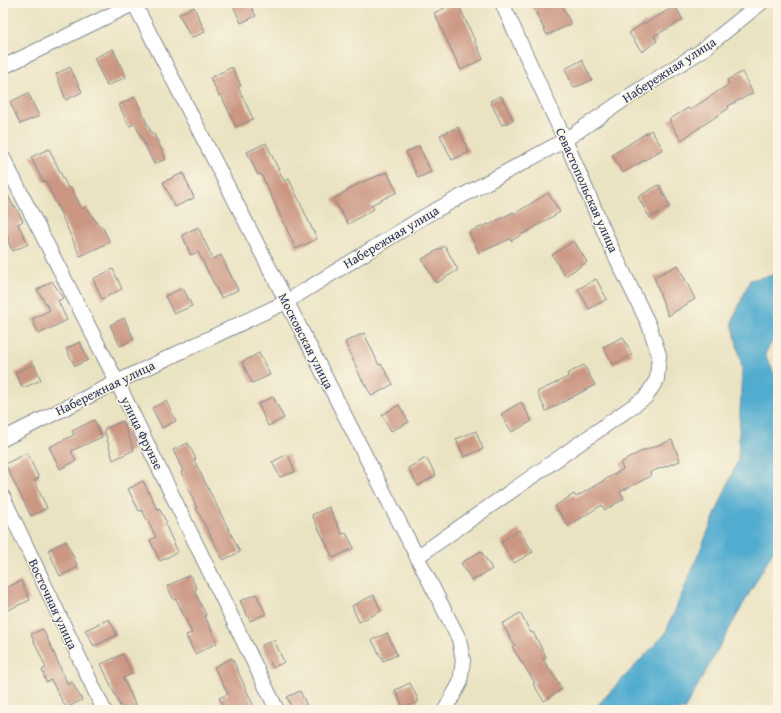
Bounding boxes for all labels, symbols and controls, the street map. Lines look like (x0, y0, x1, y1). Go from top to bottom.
street label: Набережная улица (618, 32, 720, 108)
street label: Севастопольская улица (551, 125, 623, 256)
street label: Набережная улица (340, 201, 443, 273)
street label: Московская улица (274, 290, 339, 393)
street label: Набережная улица (52, 355, 159, 420)
street label: улица Фрунзе (116, 392, 168, 473)
street label: Восточная улица (24, 556, 83, 653)

